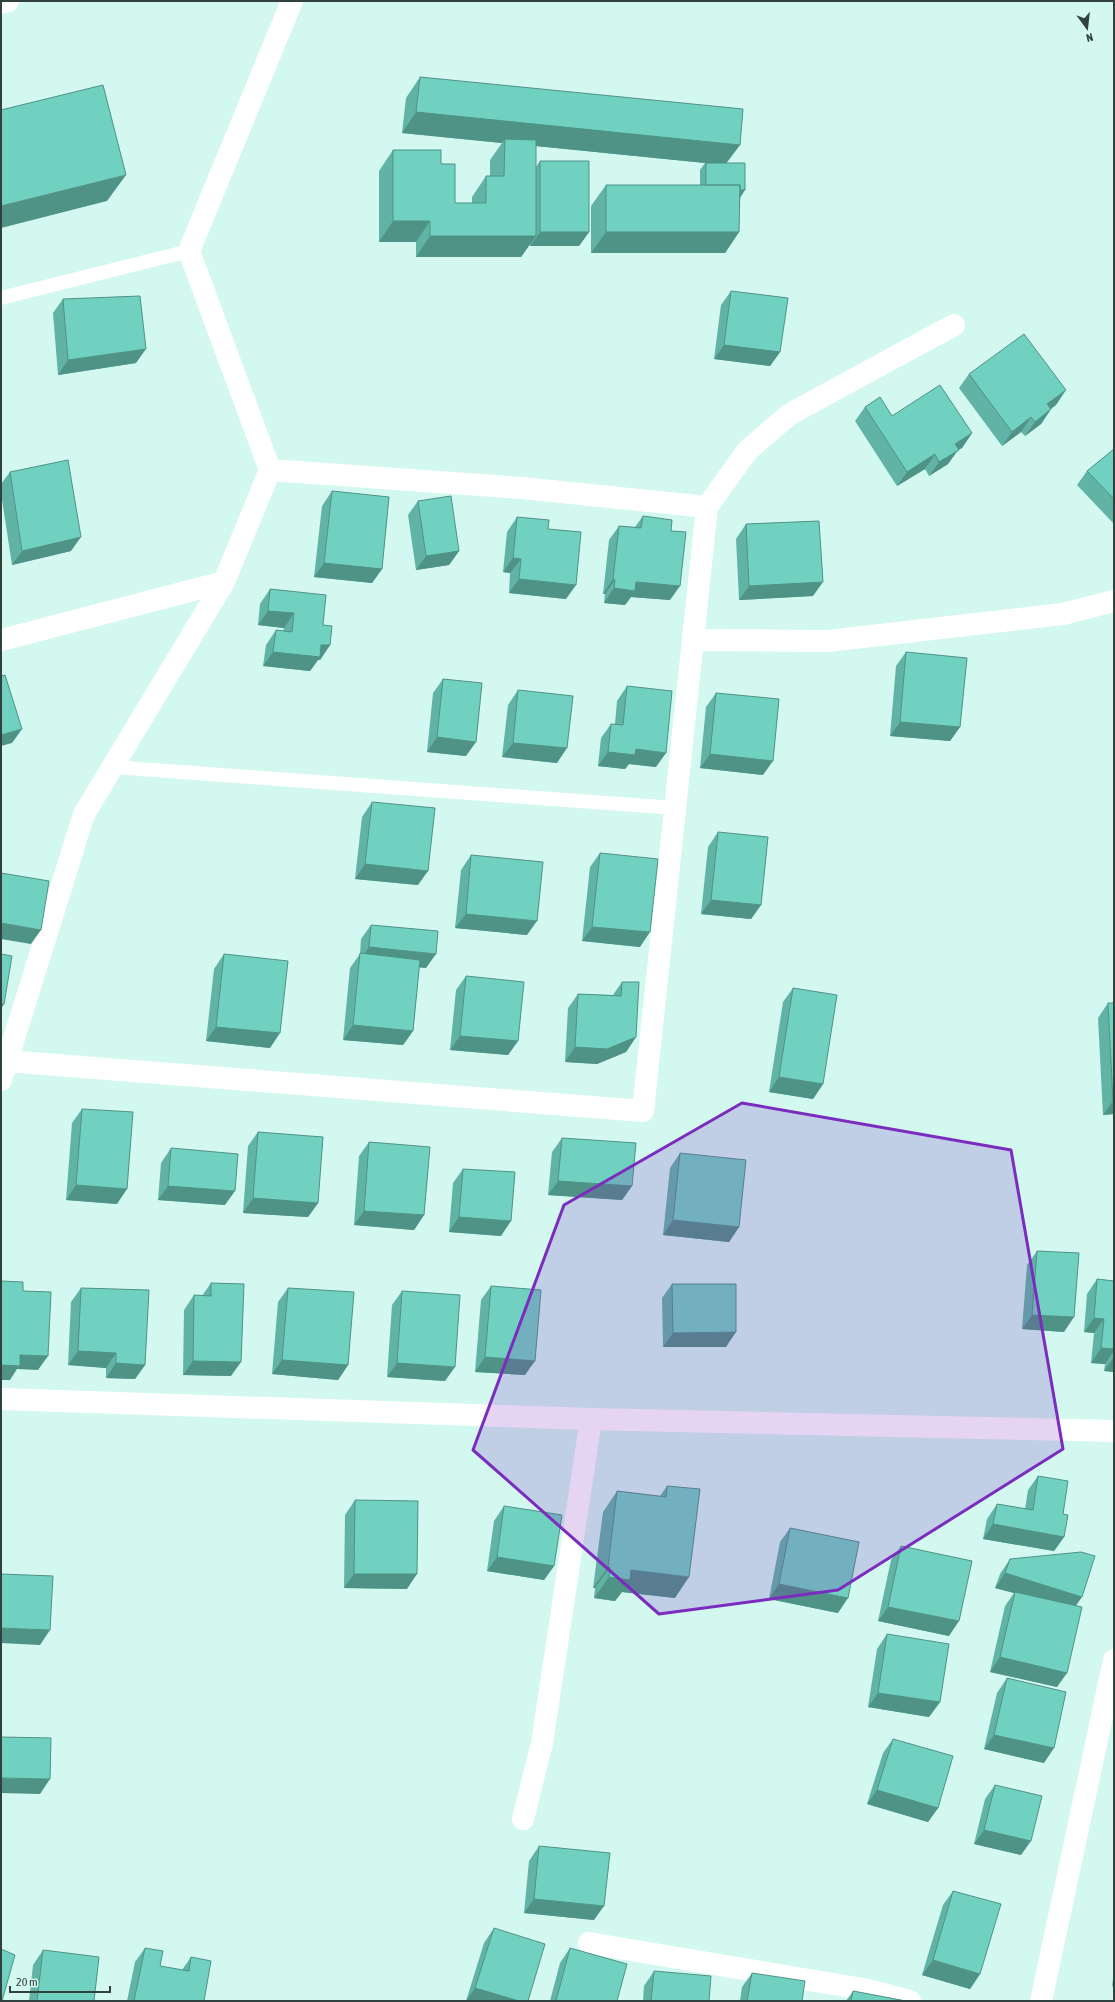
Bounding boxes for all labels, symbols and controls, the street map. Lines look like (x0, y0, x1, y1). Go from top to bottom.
north arrow (1067, 8, 1107, 48)
text: N (1085, 31, 1094, 44)
scale bar (10, 1968, 110, 1994)
text: 20 m (16, 1975, 38, 1989)

